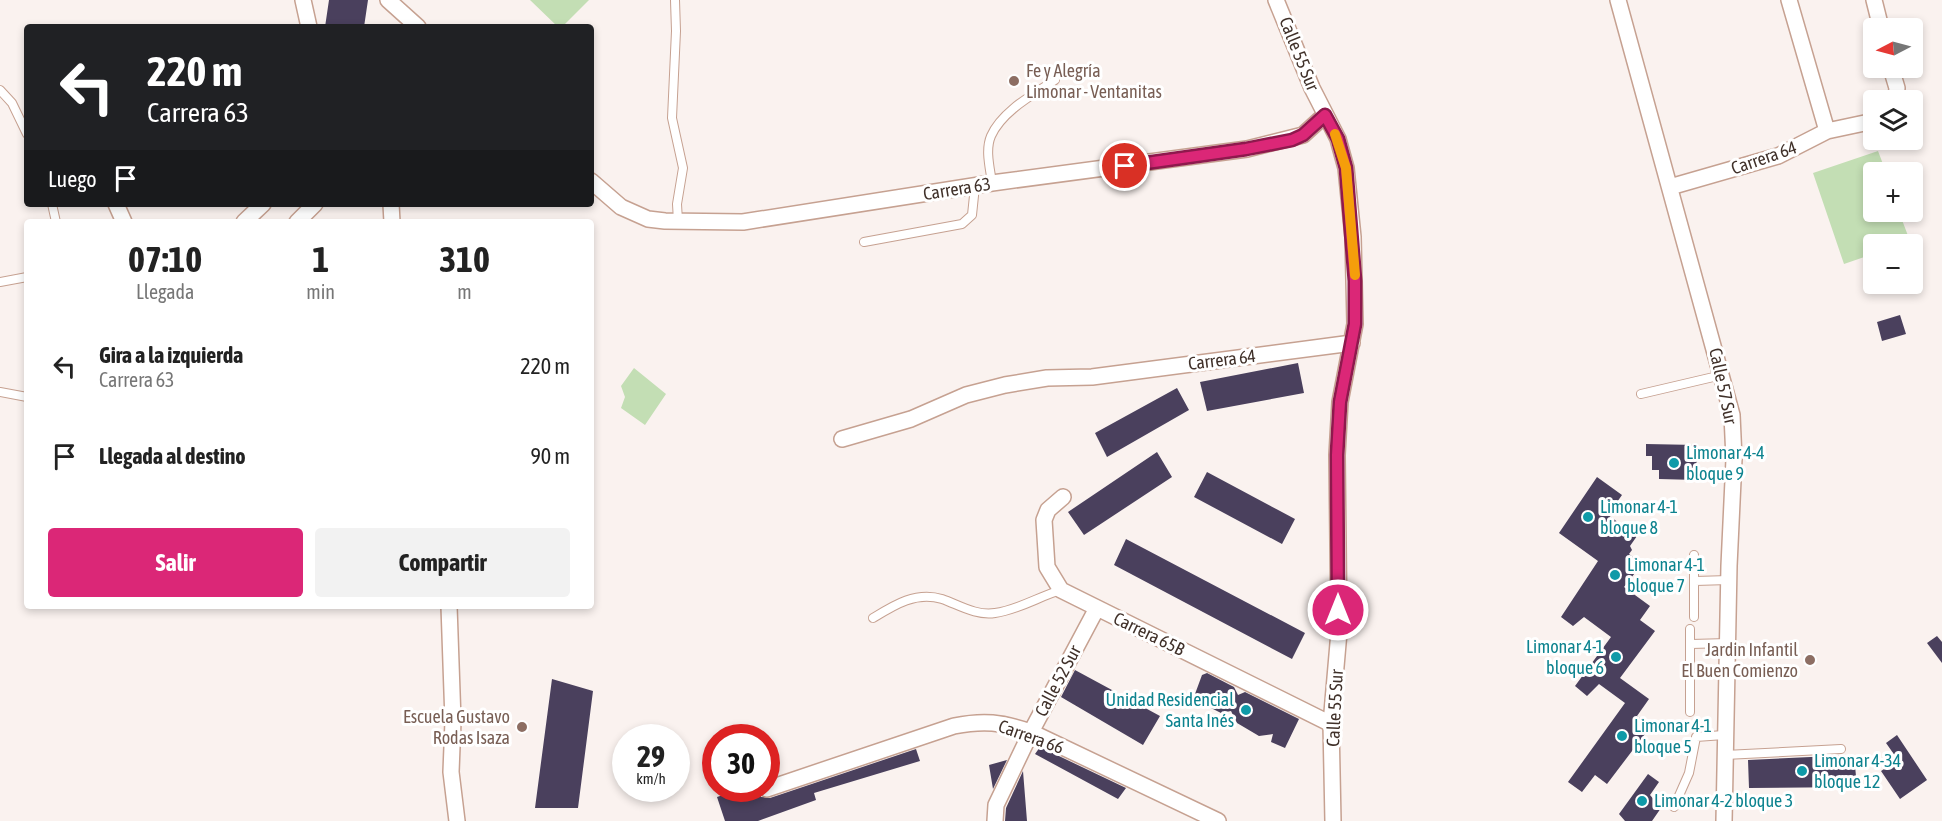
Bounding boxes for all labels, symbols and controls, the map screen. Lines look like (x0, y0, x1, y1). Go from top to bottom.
street label: Calle 55 Sur (1275, 14, 1324, 94)
north arrow (1863, 18, 1923, 78)
map controls (1863, 18, 1923, 294)
text: 220 m (147, 47, 242, 95)
icon: left (48, 48, 126, 126)
place label: Fe y Alegría Limonar - Ventanitas (1026, 60, 1162, 102)
marker: Fe y Alegría Limonar - Ventanitas (1007, 74, 1021, 88)
button: layers (1863, 90, 1923, 150)
text: Carrera 63 (147, 97, 249, 128)
street label: Carrera 64 (1728, 137, 1799, 179)
pin (1099, 140, 1150, 191)
icon: arrive (1108, 149, 1141, 182)
icon: arrive (109, 162, 142, 195)
button: + (1863, 162, 1923, 222)
text: Luego (48, 166, 97, 192)
street label: Carrera 63 (922, 173, 992, 204)
button: − (1863, 234, 1923, 294)
text: 07:10 (128, 238, 202, 280)
text: 1 (312, 238, 329, 280)
text: 310 (439, 238, 490, 280)
text: Llegada (136, 280, 194, 303)
text: min (306, 280, 335, 303)
text: m (457, 280, 472, 303)
text: Gira a la izquierda (99, 342, 243, 368)
street label: Carrera 64 (1187, 345, 1257, 374)
street label: Calle 57 Sur (1705, 346, 1742, 427)
icon: left (48, 350, 81, 383)
text: 220 m (520, 353, 570, 379)
text: Carrera 63 (99, 368, 175, 391)
icon: arrive (48, 440, 81, 473)
place label: Limonar 4-4 bloque 9 (1686, 442, 1765, 484)
text: Llegada al destino (99, 443, 246, 469)
text: 90 m (530, 443, 570, 469)
marker: Limonar 4-4 bloque 9 (1667, 456, 1681, 470)
place label: Limonar 4-1 bloque 8 (1600, 496, 1678, 538)
marker: Limonar 4-1 bloque 8 (1581, 510, 1595, 524)
button: Salir (48, 528, 303, 597)
button: Compartir (315, 528, 570, 597)
place label: Limonar 4-1 bloque 7 (1627, 554, 1705, 596)
marker: Limonar 4-1 bloque 7 (1608, 568, 1622, 582)
position arrow (1306, 578, 1370, 642)
street label: Carrera 65B (1110, 607, 1189, 660)
place label: Limonar 4-1 bloque 6 (1526, 636, 1604, 678)
place label: Jardin Infantil El Buen Comienzo (1681, 639, 1798, 681)
street label: Calle 52 Sur (1030, 641, 1085, 720)
marker: Limonar 4-1 bloque 6 (1609, 650, 1623, 664)
marker: Jardin Infantil El Buen Comienzo (1803, 653, 1817, 667)
street label: Calle 55 Sur (1322, 668, 1347, 747)
place label: Unidad Residencial Santa Inés (1106, 689, 1234, 731)
marker: Unidad Residencial Santa Inés (1239, 703, 1253, 717)
place label: Escuela Gustavo Rodas Isaza (403, 706, 510, 748)
street label: Carrera 66 (996, 715, 1067, 758)
place label: Limonar 4-1 bloque 5 (1634, 715, 1712, 757)
marker: Escuela Gustavo Rodas Isaza (515, 720, 529, 734)
speed limit sign: 30 (702, 724, 780, 802)
marker: Limonar 4-1 bloque 5 (1615, 729, 1629, 743)
text: 29 (637, 739, 665, 773)
place label: Limonar 4-34 bloque 12 (1814, 750, 1901, 792)
marker: Limonar 4-34 bloque 12 (1795, 764, 1809, 778)
text: km/h (636, 770, 666, 787)
place label: Limonar 4-2 bloque 3 (1654, 790, 1793, 811)
marker: Limonar 4-2 bloque 3 (1635, 794, 1649, 808)

